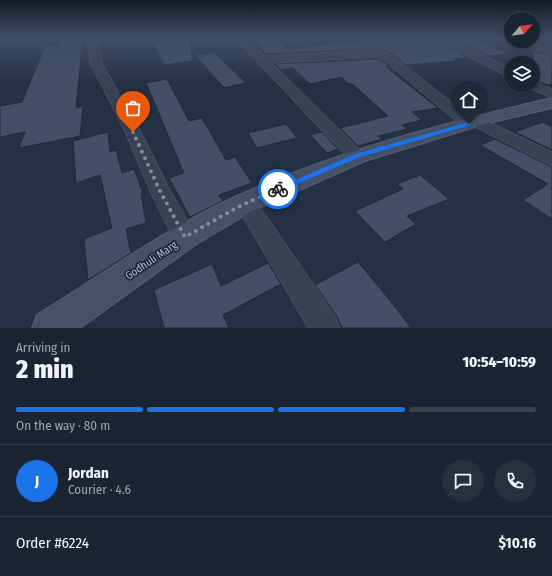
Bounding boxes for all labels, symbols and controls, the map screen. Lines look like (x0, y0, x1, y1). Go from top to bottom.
north arrow (504, 12, 540, 48)
map controls (504, 12, 540, 92)
button: layers (504, 56, 540, 92)
pin (452, 83, 486, 124)
icon: home (458, 89, 480, 111)
pin (116, 91, 150, 132)
icon: bag (122, 97, 144, 119)
courier (258, 169, 298, 209)
icon: bike (267, 178, 289, 200)
street label: Godhuli Marg (123, 238, 180, 283)
text: Arriving in (16, 340, 70, 355)
text: 10:54–10:59 (463, 353, 536, 371)
text: 2 min (16, 354, 74, 385)
text: On the way · 80 m (16, 418, 110, 433)
button: chat (442, 460, 484, 502)
button: phone (494, 460, 536, 502)
text: Jordan (68, 464, 109, 482)
text: J (35, 472, 39, 490)
text: Courier · 4.6 (68, 482, 131, 497)
text: Order #6224 (16, 534, 89, 552)
text: $10.16 (498, 534, 536, 552)

